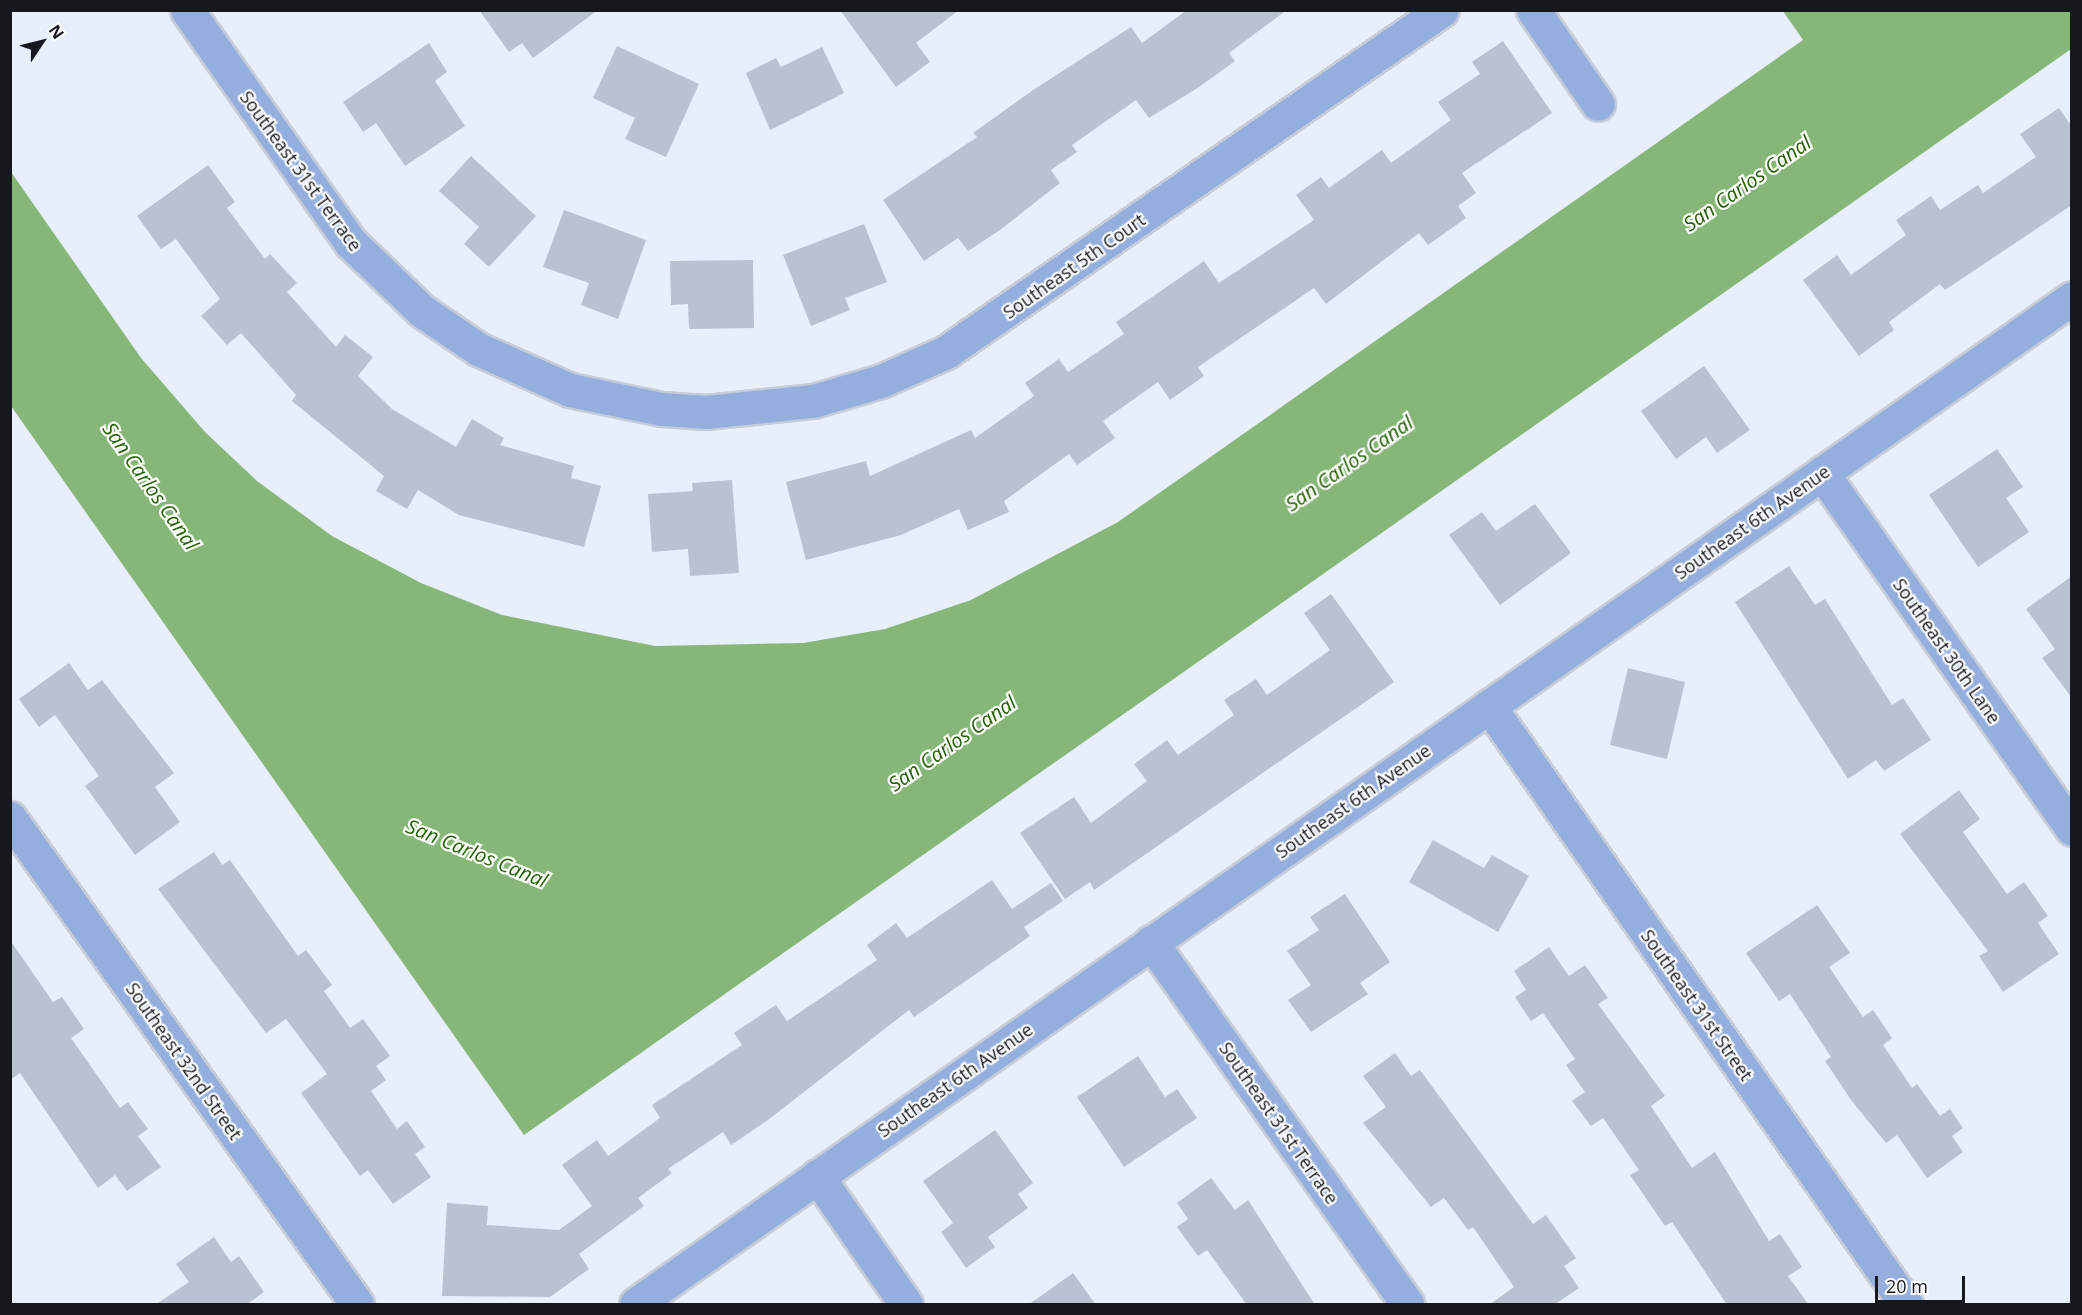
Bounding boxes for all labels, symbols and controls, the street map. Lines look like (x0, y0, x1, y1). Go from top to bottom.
north arrow (12, 12, 72, 72)
text: N (44, 20, 69, 43)
street label: Southeast 31st Terrace (236, 87, 366, 255)
water label: San Carlos Canal (1679, 130, 1815, 236)
street label: Southeast 5th Court (999, 209, 1149, 323)
water label: San Carlos Canal (1281, 410, 1417, 516)
water label: San Carlos Canal (98, 418, 204, 554)
street label: Southeast 6th Avenue (1670, 460, 1834, 584)
street label: Southeast 30th Lane (1889, 574, 2005, 728)
water label: San Carlos Canal (884, 690, 1020, 796)
street label: Southeast 6th Avenue (1271, 739, 1435, 863)
water label: San Carlos Canal (403, 814, 551, 892)
street label: Southeast 31st Street (1637, 925, 1757, 1085)
street label: Southeast 32nd Street (122, 978, 246, 1144)
street label: Southeast 6th Avenue (873, 1018, 1037, 1142)
street label: Southeast 31st Terrace (1215, 1038, 1343, 1208)
scale bar (1878, 1264, 1968, 1302)
text: 20 m (1886, 1274, 1928, 1298)

